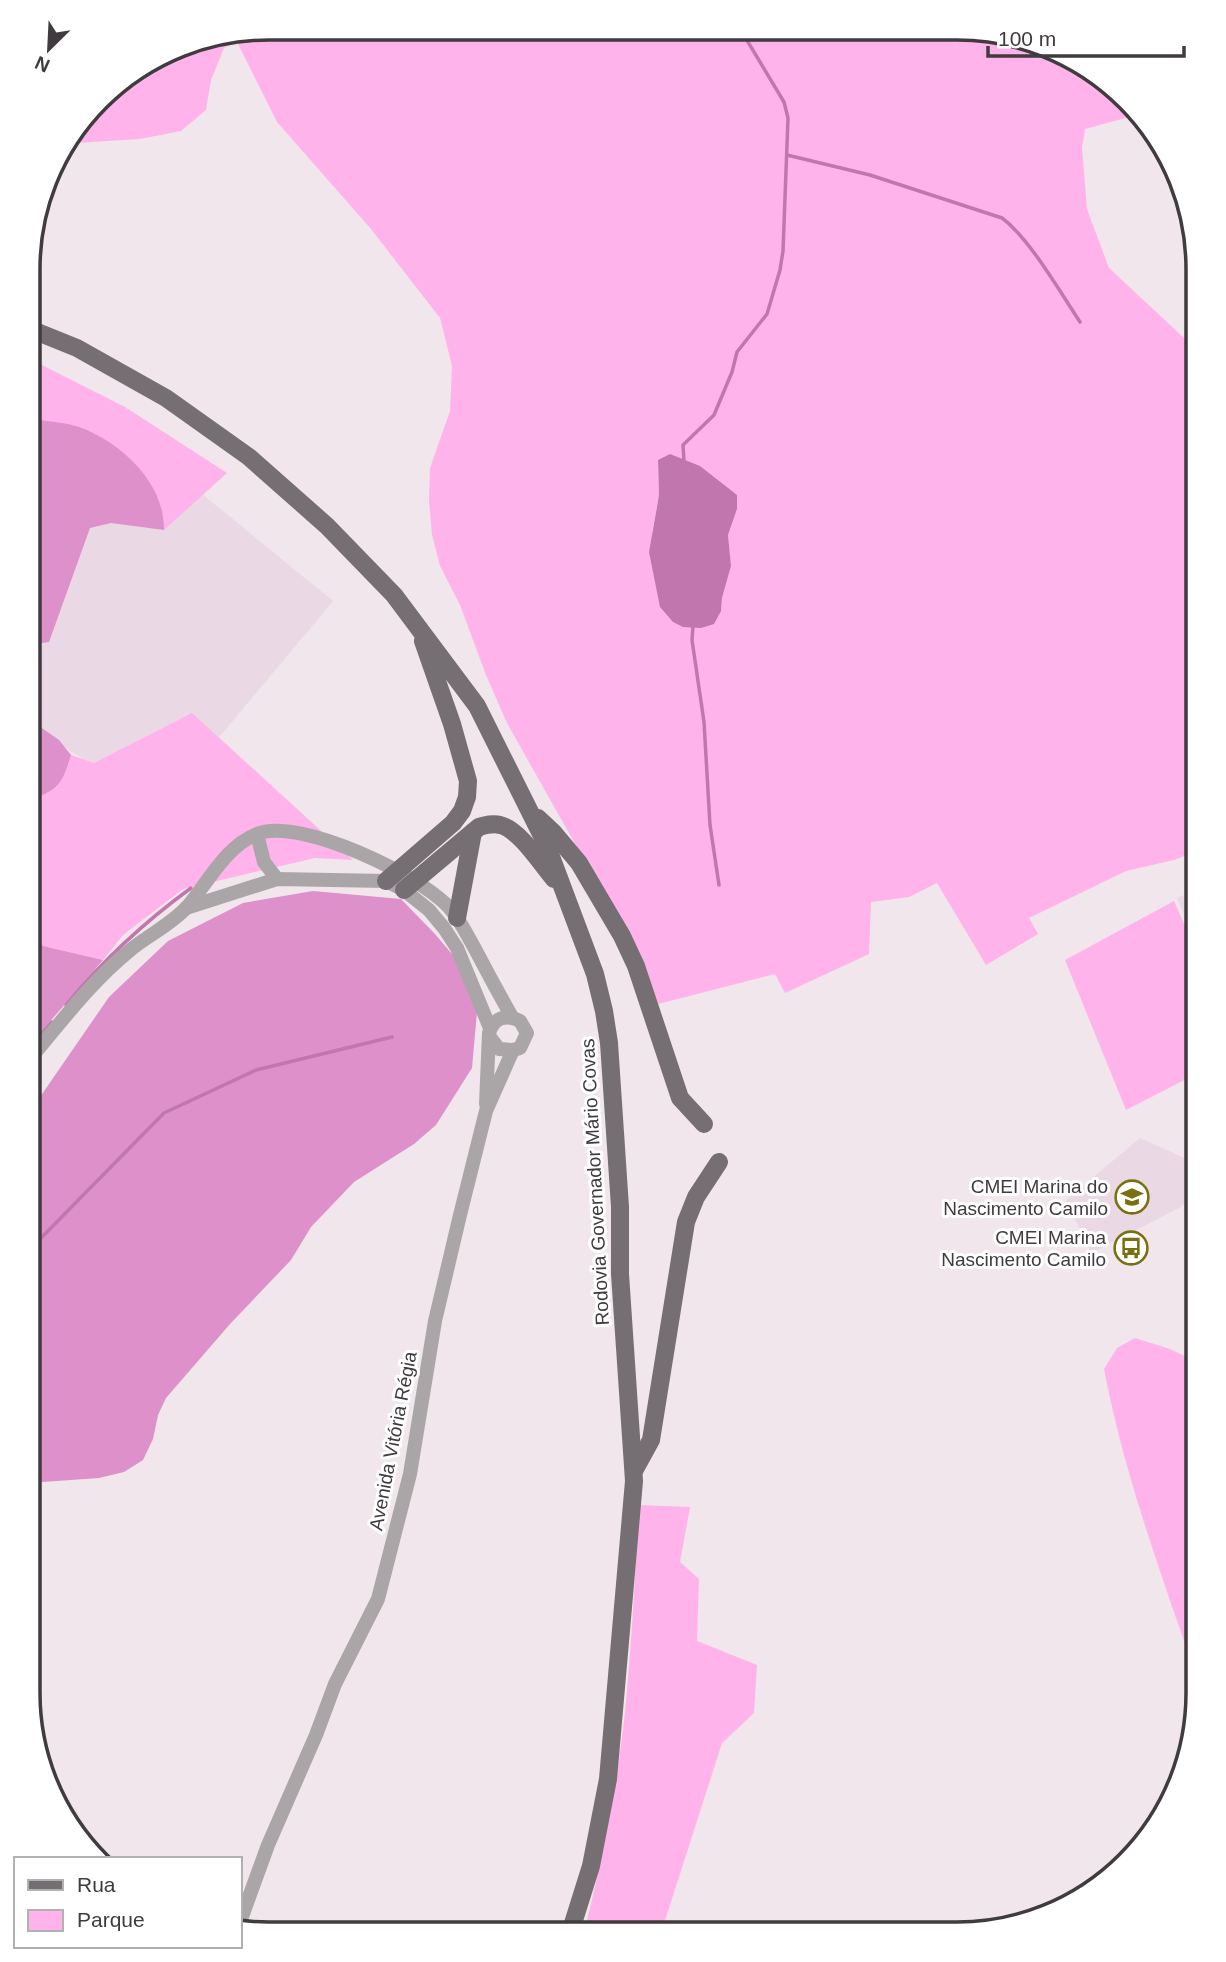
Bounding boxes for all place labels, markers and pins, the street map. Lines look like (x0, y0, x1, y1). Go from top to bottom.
place label: CMEI Marina do Nascimento Camilo (943, 1176, 1108, 1219)
school or university icon: CMEI Marina do Nascimento Camilo (1113, 1178, 1151, 1216)
place label: CMEI Marina Nascimento Camilo (941, 1227, 1106, 1270)
bus stop icon: CMEI Marina Nascimento Camilo (1112, 1229, 1150, 1267)

